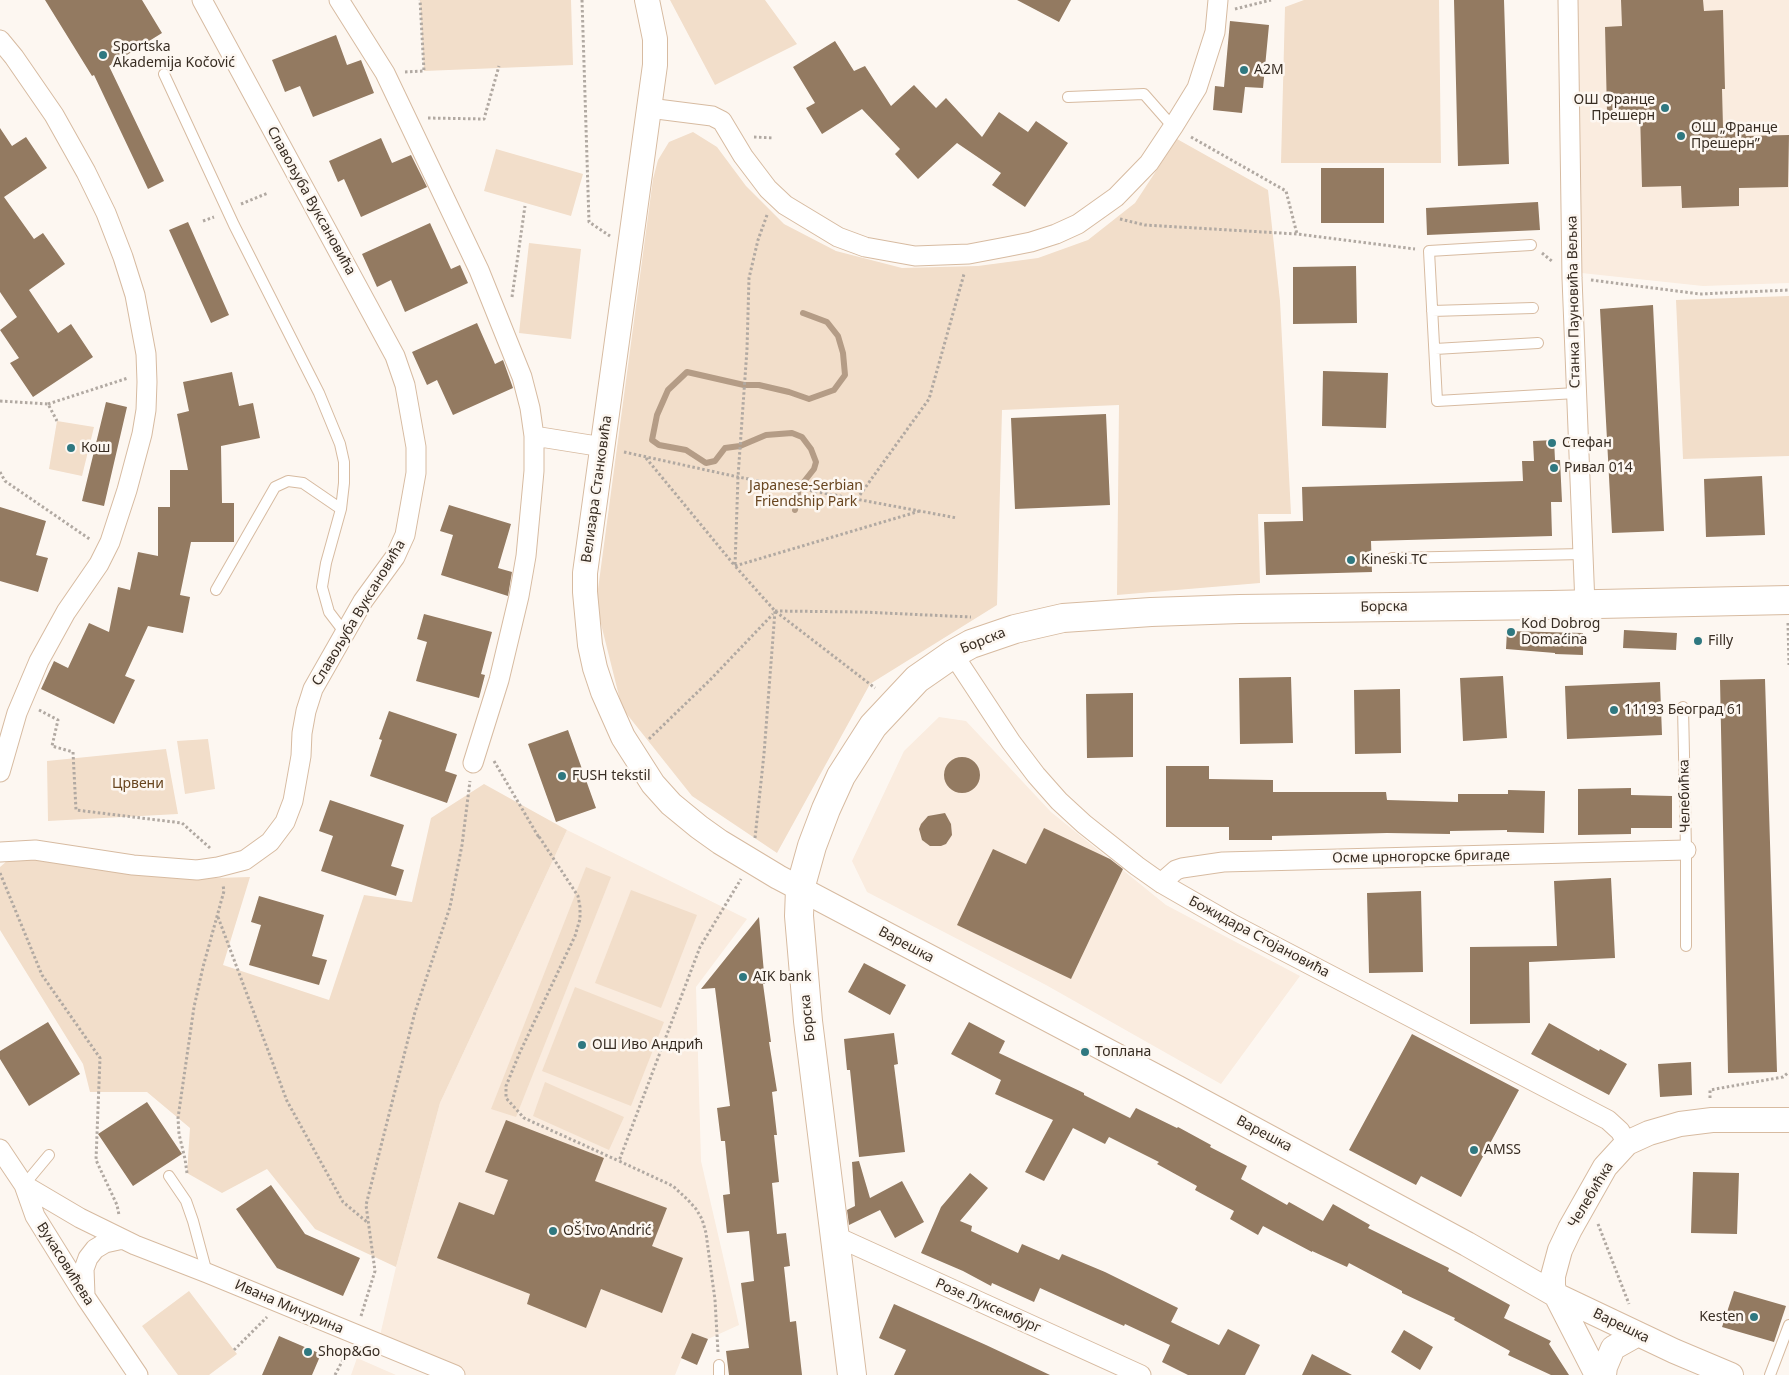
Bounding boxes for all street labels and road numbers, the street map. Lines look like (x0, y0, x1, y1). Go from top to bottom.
street label: Славољуба Вуксановића (263, 124, 359, 278)
street label: Станка Пауновића Вељка (1564, 215, 1584, 389)
street label: Велизара Станковића (578, 414, 616, 564)
street label: Славољуба Вуксановића (309, 537, 409, 689)
street label: Борска (1360, 598, 1408, 616)
street label: Борска (958, 624, 1008, 658)
street label: Челебићка (1676, 759, 1694, 833)
street label: Осме црногорске бригаде (1332, 847, 1510, 867)
street label: Божидара Стојановића (1186, 893, 1332, 981)
street label: Варешка (875, 923, 937, 967)
street label: Борска (797, 994, 819, 1042)
street label: Варешка (1233, 1112, 1295, 1156)
street label: Челебићка (1565, 1159, 1617, 1231)
street label: Вукасовићева (33, 1219, 97, 1309)
street label: Розе Луксембург (933, 1275, 1043, 1337)
street label: Ивана Мичурина (232, 1276, 346, 1338)
street label: Варешка (1590, 1305, 1652, 1347)

